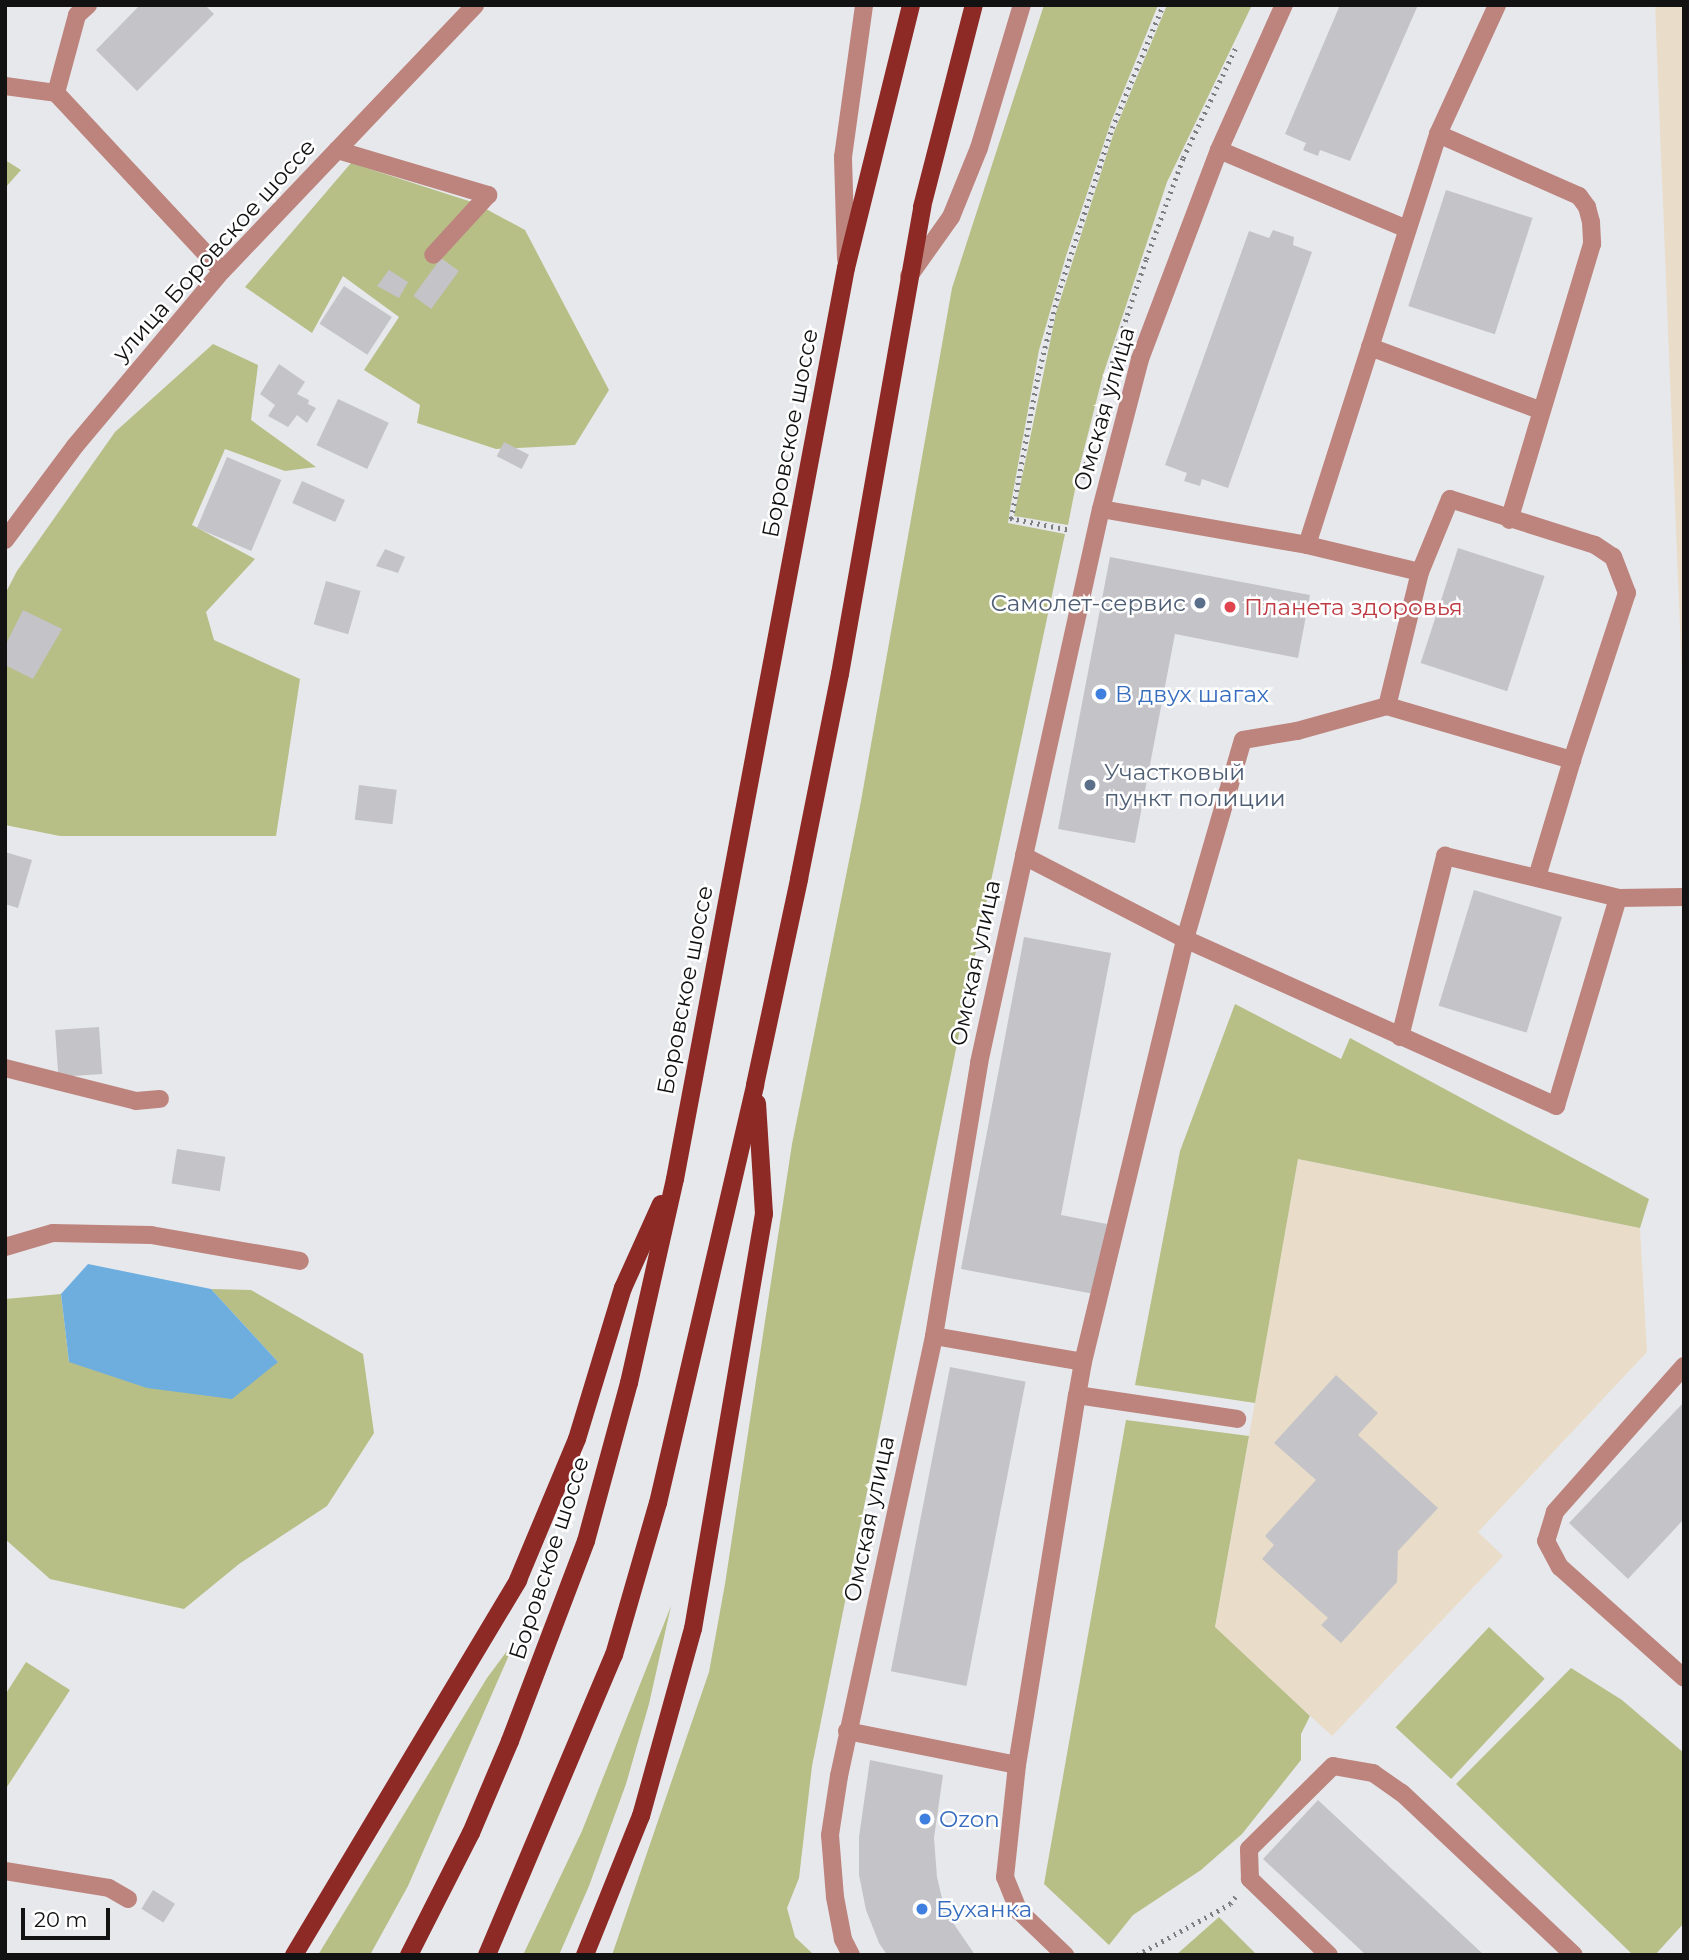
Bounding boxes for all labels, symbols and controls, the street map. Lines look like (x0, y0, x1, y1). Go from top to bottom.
street label: улица Боровское шоссе (107, 133, 321, 367)
street label: Омская улица (1067, 324, 1141, 494)
street label: Боровское шоссе (756, 326, 824, 540)
place label: Самолет-сервис (990, 589, 1186, 617)
place label: Планета здоровья (1244, 593, 1463, 621)
marker: Самолет-сервис (1192, 595, 1208, 611)
marker: Планета здоровья (1222, 599, 1238, 615)
place label: В двух шагах (1115, 680, 1269, 708)
marker: В двух шагах (1093, 686, 1109, 702)
place label: Участковый пункт полиции (1104, 758, 1286, 812)
marker: Участковый пункт полиции (1082, 777, 1098, 793)
street label: Омская улица (944, 877, 1006, 1049)
street label: Боровское шоссе (651, 883, 719, 1097)
street label: Омская улица (838, 1433, 900, 1605)
street label: Боровское шоссе (503, 1453, 595, 1663)
place label: Ozon (939, 1805, 1000, 1833)
marker: Ozon (917, 1811, 933, 1827)
scale bar (24, 1894, 114, 1938)
place label: Буханка (936, 1895, 1032, 1923)
marker: Буханка (914, 1901, 930, 1917)
text: 20 m (34, 1907, 88, 1932)

